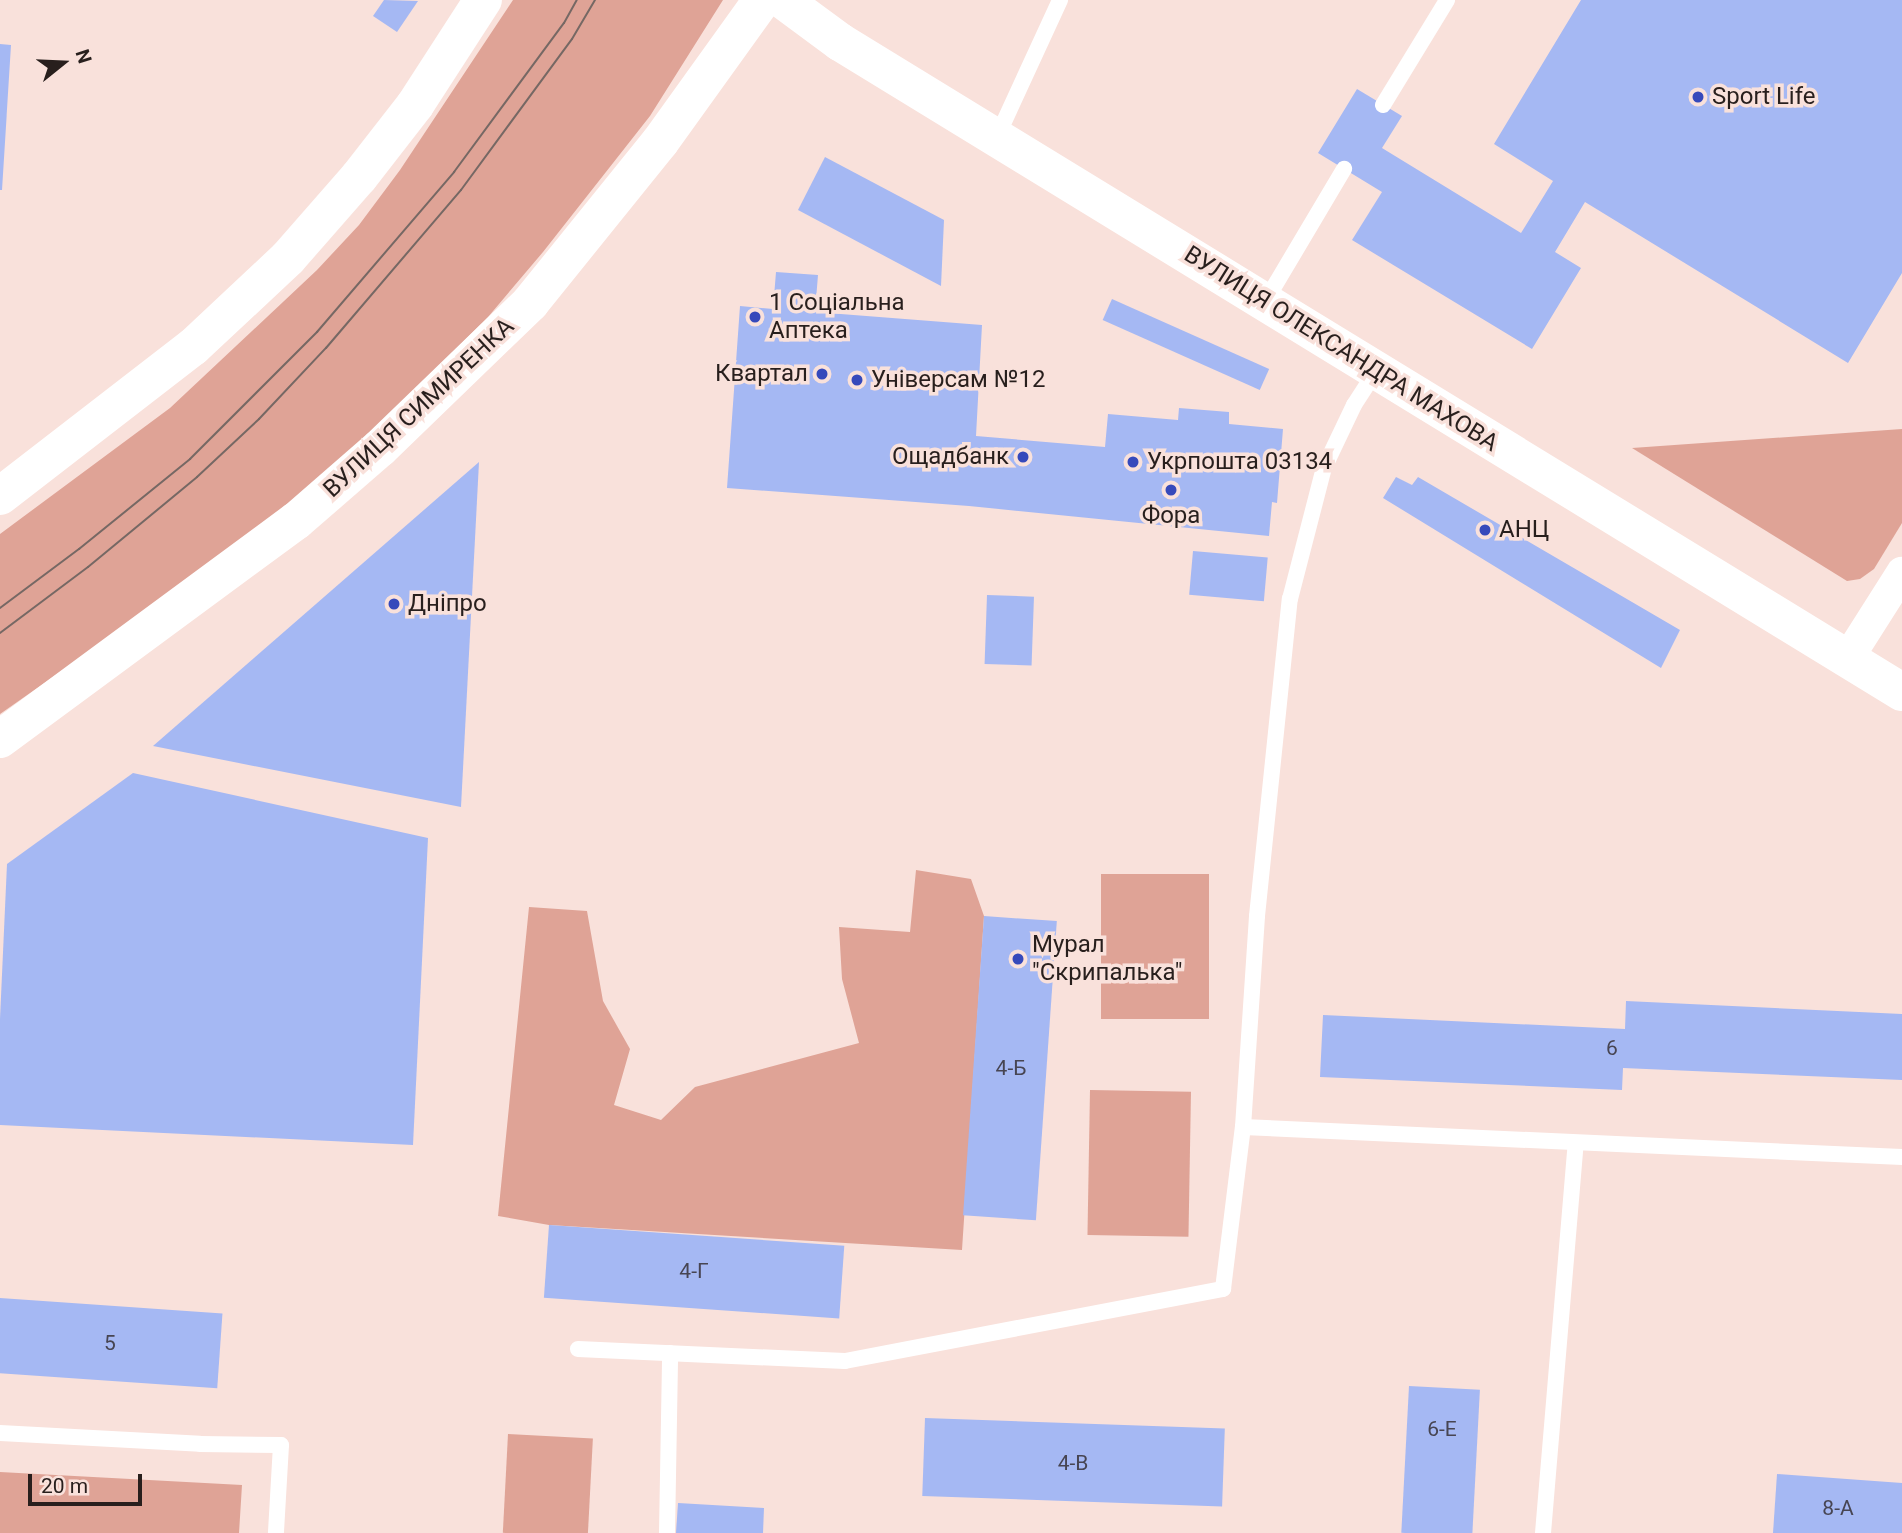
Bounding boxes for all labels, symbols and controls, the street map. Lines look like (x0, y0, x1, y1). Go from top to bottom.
north arrow (28, 28, 98, 98)
text: N (70, 46, 96, 66)
place label: Sport Life (1712, 83, 1815, 111)
marker: Sport Life (1690, 89, 1706, 105)
street label: ВУЛИЦЯ ОЛЕКСАНДРА МАХОВА (1179, 240, 1503, 458)
place label: 1 Соціальна Аптека (769, 289, 905, 345)
marker: 1 Соціальна Аптека (747, 309, 763, 325)
street label: ВУЛИЦЯ СИМИРЕНКА (318, 312, 520, 504)
place label: Квартал (715, 360, 808, 388)
marker: Квартал (814, 366, 830, 382)
place label: Універсам №12 (871, 366, 1046, 394)
marker: Універсам №12 (849, 372, 865, 388)
place label: Ощадбанк (892, 443, 1009, 471)
place label: Укрпошта 03134 (1147, 448, 1332, 476)
marker: Ощадбанк (1015, 449, 1031, 465)
marker: Укрпошта 03134 (1125, 454, 1141, 470)
marker: Фора (1163, 482, 1179, 498)
place label: Фора (1142, 502, 1200, 530)
place label: АНЦ (1499, 516, 1549, 544)
marker: АНЦ (1477, 522, 1493, 538)
place label: Дніпро (408, 590, 487, 618)
marker: Дніпро (386, 596, 402, 612)
place label: Мурал "Скрипалька" (1032, 931, 1182, 987)
marker: Мурал "Скрипалька" (1010, 951, 1026, 967)
house number: 6 (1606, 1035, 1618, 1061)
house number: 4-Б (996, 1055, 1026, 1081)
house number: 4-Г (679, 1258, 709, 1284)
house number: 5 (104, 1330, 116, 1356)
house number: 6-Е (1427, 1416, 1457, 1442)
house number: 4-В (1058, 1450, 1088, 1476)
scale bar (32, 1460, 145, 1504)
text: 20 m (41, 1474, 88, 1498)
house number: 8-А (1822, 1495, 1854, 1521)

